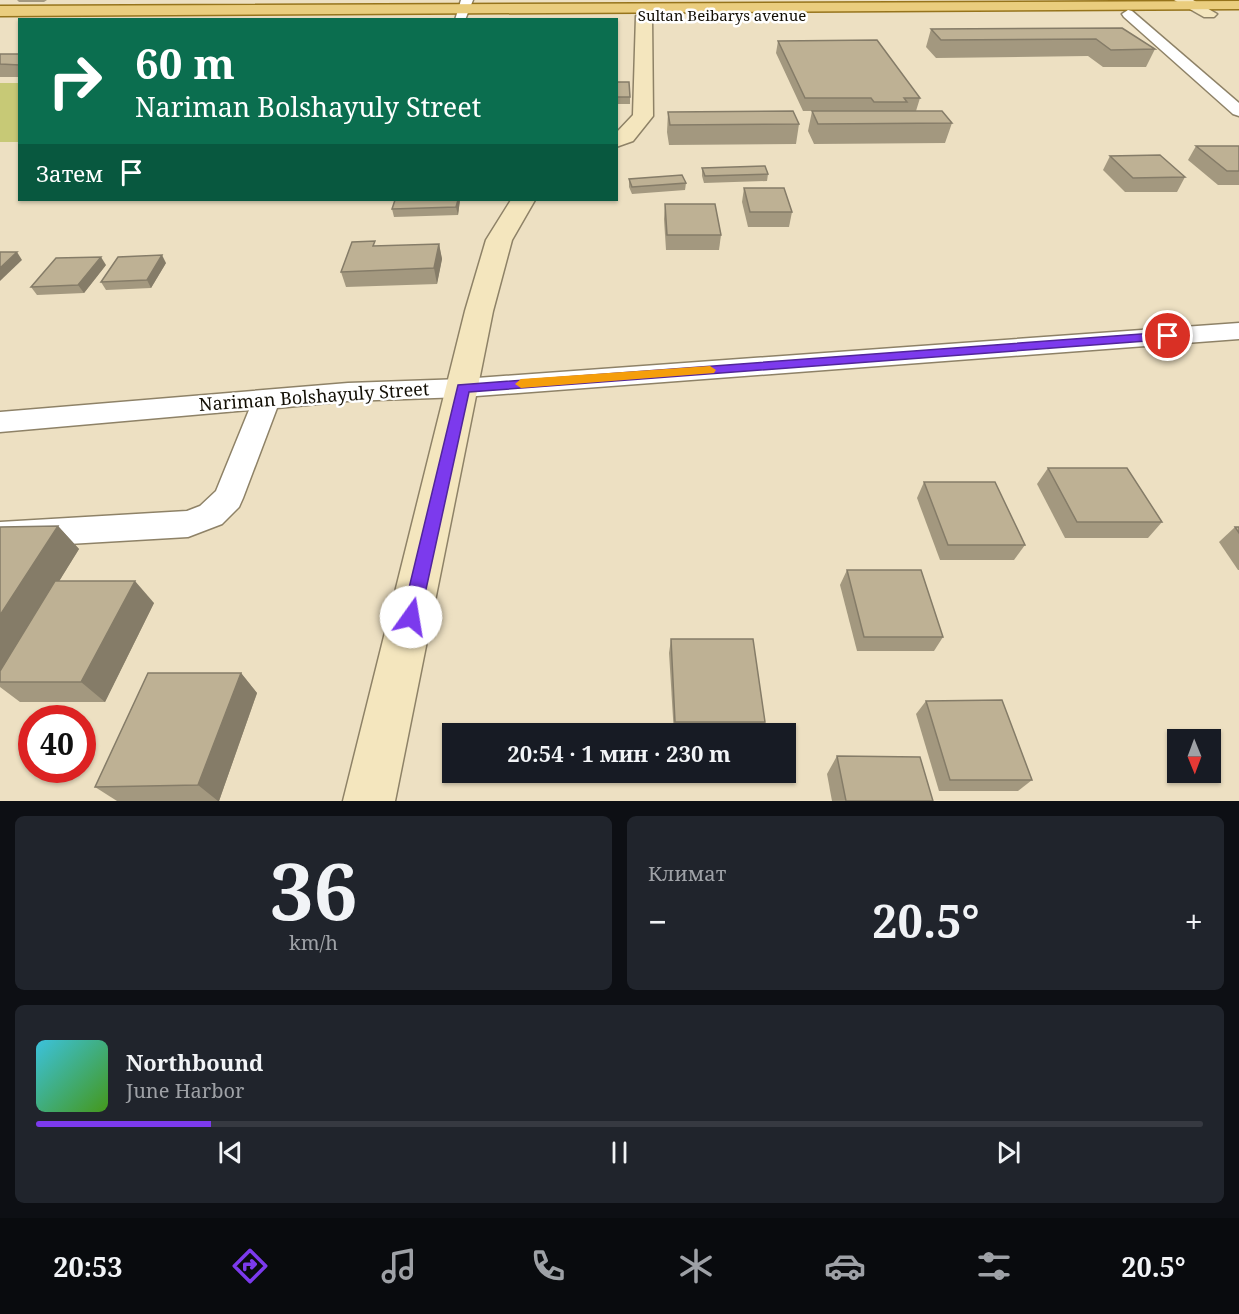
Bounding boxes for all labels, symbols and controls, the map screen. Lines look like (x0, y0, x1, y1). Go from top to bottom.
street label: Sultan Beibarys avenue (638, 5, 806, 25)
text: 60 m (135, 34, 235, 91)
icon: right (36, 42, 114, 120)
text: Nariman Bolshayuly Street (135, 88, 481, 125)
icon: arrive (115, 156, 148, 189)
text: Затем (36, 158, 103, 188)
pin (1142, 310, 1193, 361)
icon: arrive (1151, 319, 1184, 352)
street label: Nariman Bolshayuly Street (198, 376, 430, 416)
position arrow (379, 585, 443, 649)
speed limit sign: 40 (18, 705, 96, 783)
north arrow (1167, 729, 1221, 783)
map controls (1167, 729, 1221, 783)
text: 20:54 · 1 мин · 230 m (507, 738, 731, 768)
text: 36 (269, 837, 358, 943)
text: Климат (648, 860, 726, 887)
text: 20.5° (872, 890, 980, 951)
text: − (648, 899, 667, 944)
text: + (1185, 899, 1203, 944)
text: km/h (289, 929, 338, 956)
text: Northbound (126, 1047, 263, 1077)
text: June Harbor (126, 1077, 244, 1104)
icon: previous (214, 1136, 247, 1169)
icon: pause (603, 1136, 636, 1169)
icon: next (992, 1136, 1025, 1169)
icon: directions (229, 1245, 271, 1287)
icon: music (378, 1245, 420, 1287)
icon: phone (527, 1245, 569, 1287)
icon: climate (675, 1245, 717, 1287)
icon: car (824, 1245, 866, 1287)
icon: filters (973, 1245, 1015, 1287)
text: 20:53 (53, 1248, 123, 1285)
text: 20.5° (1121, 1248, 1186, 1285)

